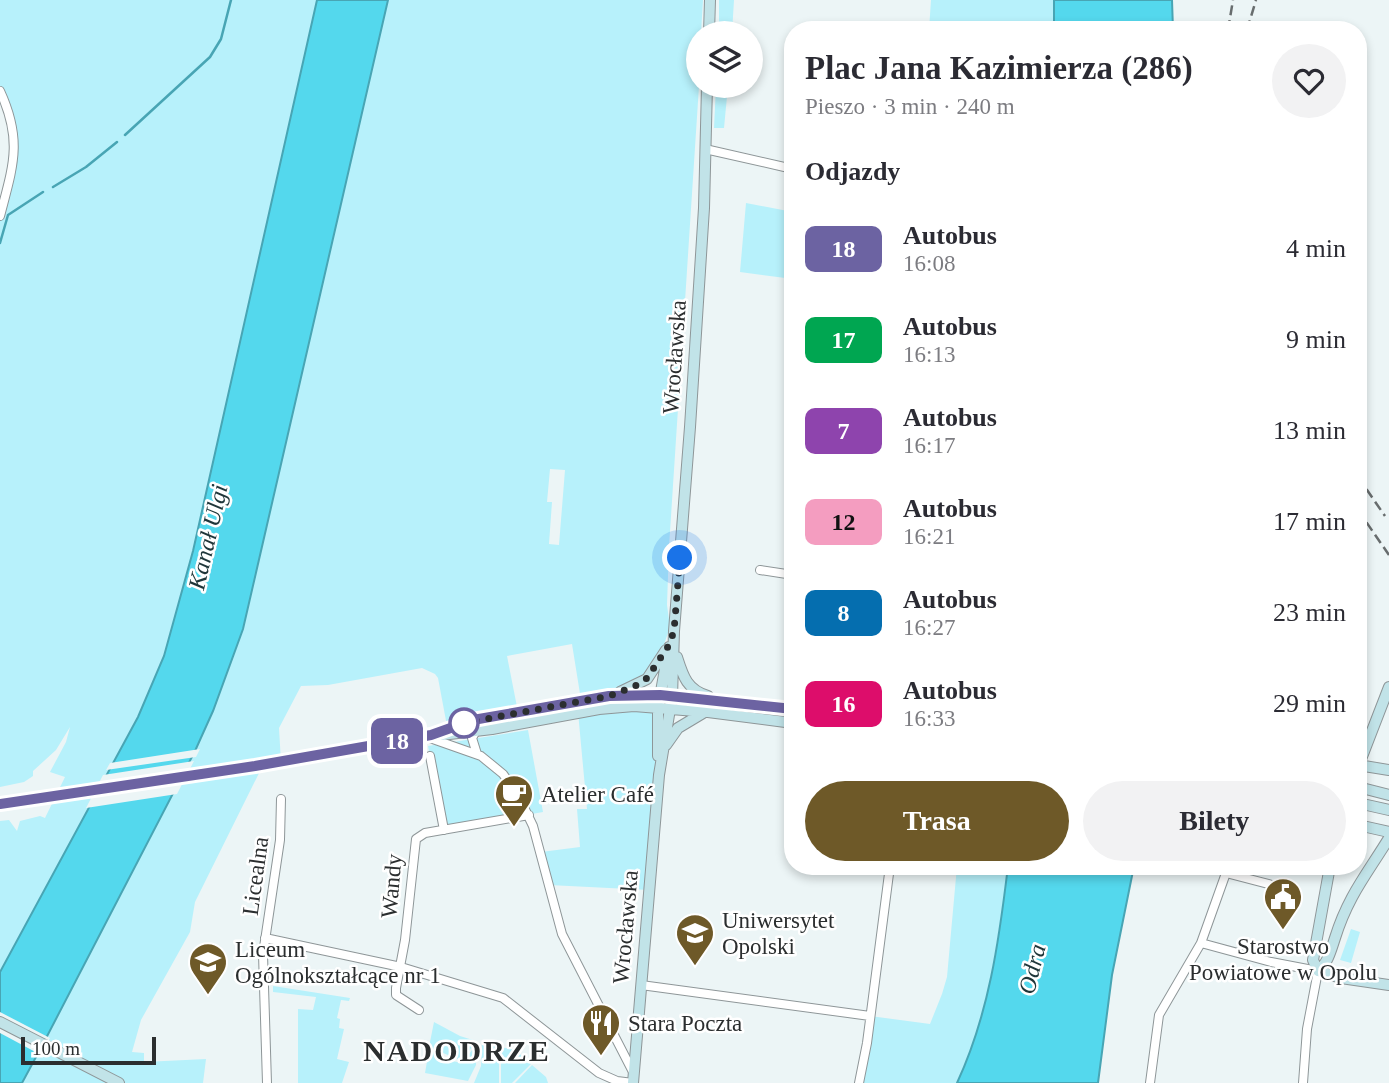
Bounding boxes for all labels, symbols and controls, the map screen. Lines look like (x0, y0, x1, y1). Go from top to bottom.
map controls (686, 21, 763, 98)
button: layers (686, 21, 763, 98)
button: heart (1272, 44, 1346, 118)
text: Plac Jana Kazimierza (286) (805, 50, 1193, 86)
text: Pieszo · 3 min · 240 m (805, 94, 1015, 119)
text: Odjazdy (805, 157, 900, 186)
text: Autobus (903, 221, 997, 250)
text: 4 min (1286, 234, 1346, 263)
text: 18 (832, 236, 856, 262)
text: 16:08 (903, 251, 955, 276)
street label: Wrocławska (658, 299, 691, 415)
text: Autobus (903, 312, 997, 341)
text: 9 min (1286, 325, 1346, 354)
text: 17 (832, 327, 856, 353)
text: 16:13 (903, 342, 955, 367)
text: Autobus (903, 403, 997, 432)
text: 13 min (1273, 416, 1346, 445)
text: 7 (838, 418, 850, 444)
text: 16:17 (903, 433, 955, 458)
water label: Kanał Ulgi (183, 482, 233, 593)
text: Autobus (903, 494, 997, 523)
text: 17 min (1273, 507, 1346, 536)
text: 12 (832, 509, 856, 535)
text: 16:21 (903, 524, 955, 549)
your location (662, 540, 697, 575)
text: Autobus (903, 585, 997, 614)
text: 23 min (1273, 598, 1346, 627)
text: 8 (838, 600, 850, 626)
text: 16:27 (903, 615, 955, 640)
text: Autobus (903, 676, 997, 705)
text: 29 min (1273, 689, 1346, 718)
text: 16 (832, 691, 856, 717)
text: 16:33 (903, 706, 955, 731)
unlabelled marker (449, 708, 479, 738)
line badge: 18 (366, 718, 428, 764)
text: 18 (385, 728, 409, 754)
cafe icon: Atelier Café (493, 773, 535, 828)
button: Trasa (805, 781, 1069, 861)
button: Bilety (1083, 781, 1346, 861)
place label: Atelier Café (541, 782, 654, 807)
street label: Licealna (238, 835, 273, 917)
street label: Wandy (376, 852, 407, 919)
street label: Wrocławska (608, 869, 643, 985)
public building icon: Starostwo Powiatowe w Opolu (1262, 876, 1304, 931)
place label: Uniwersytet Opolski (722, 908, 835, 959)
school or university icon: Uniwersytet Opolski (674, 912, 716, 967)
place label: Starostwo Powiatowe w Opolu (1189, 934, 1377, 985)
place label: Liceum Ogólnokształcące nr 1 (235, 937, 441, 988)
school or university icon: Liceum Ogólnokształcące nr 1 (187, 941, 229, 996)
water label: Odra (1013, 941, 1051, 997)
restaurant icon: Stara Poczta (580, 1002, 622, 1057)
place label: Stara Poczta (628, 1011, 742, 1036)
scale bar (21, 1034, 156, 1066)
district label: NADODRZE (363, 1034, 551, 1067)
text: 100 m (32, 1038, 80, 1059)

